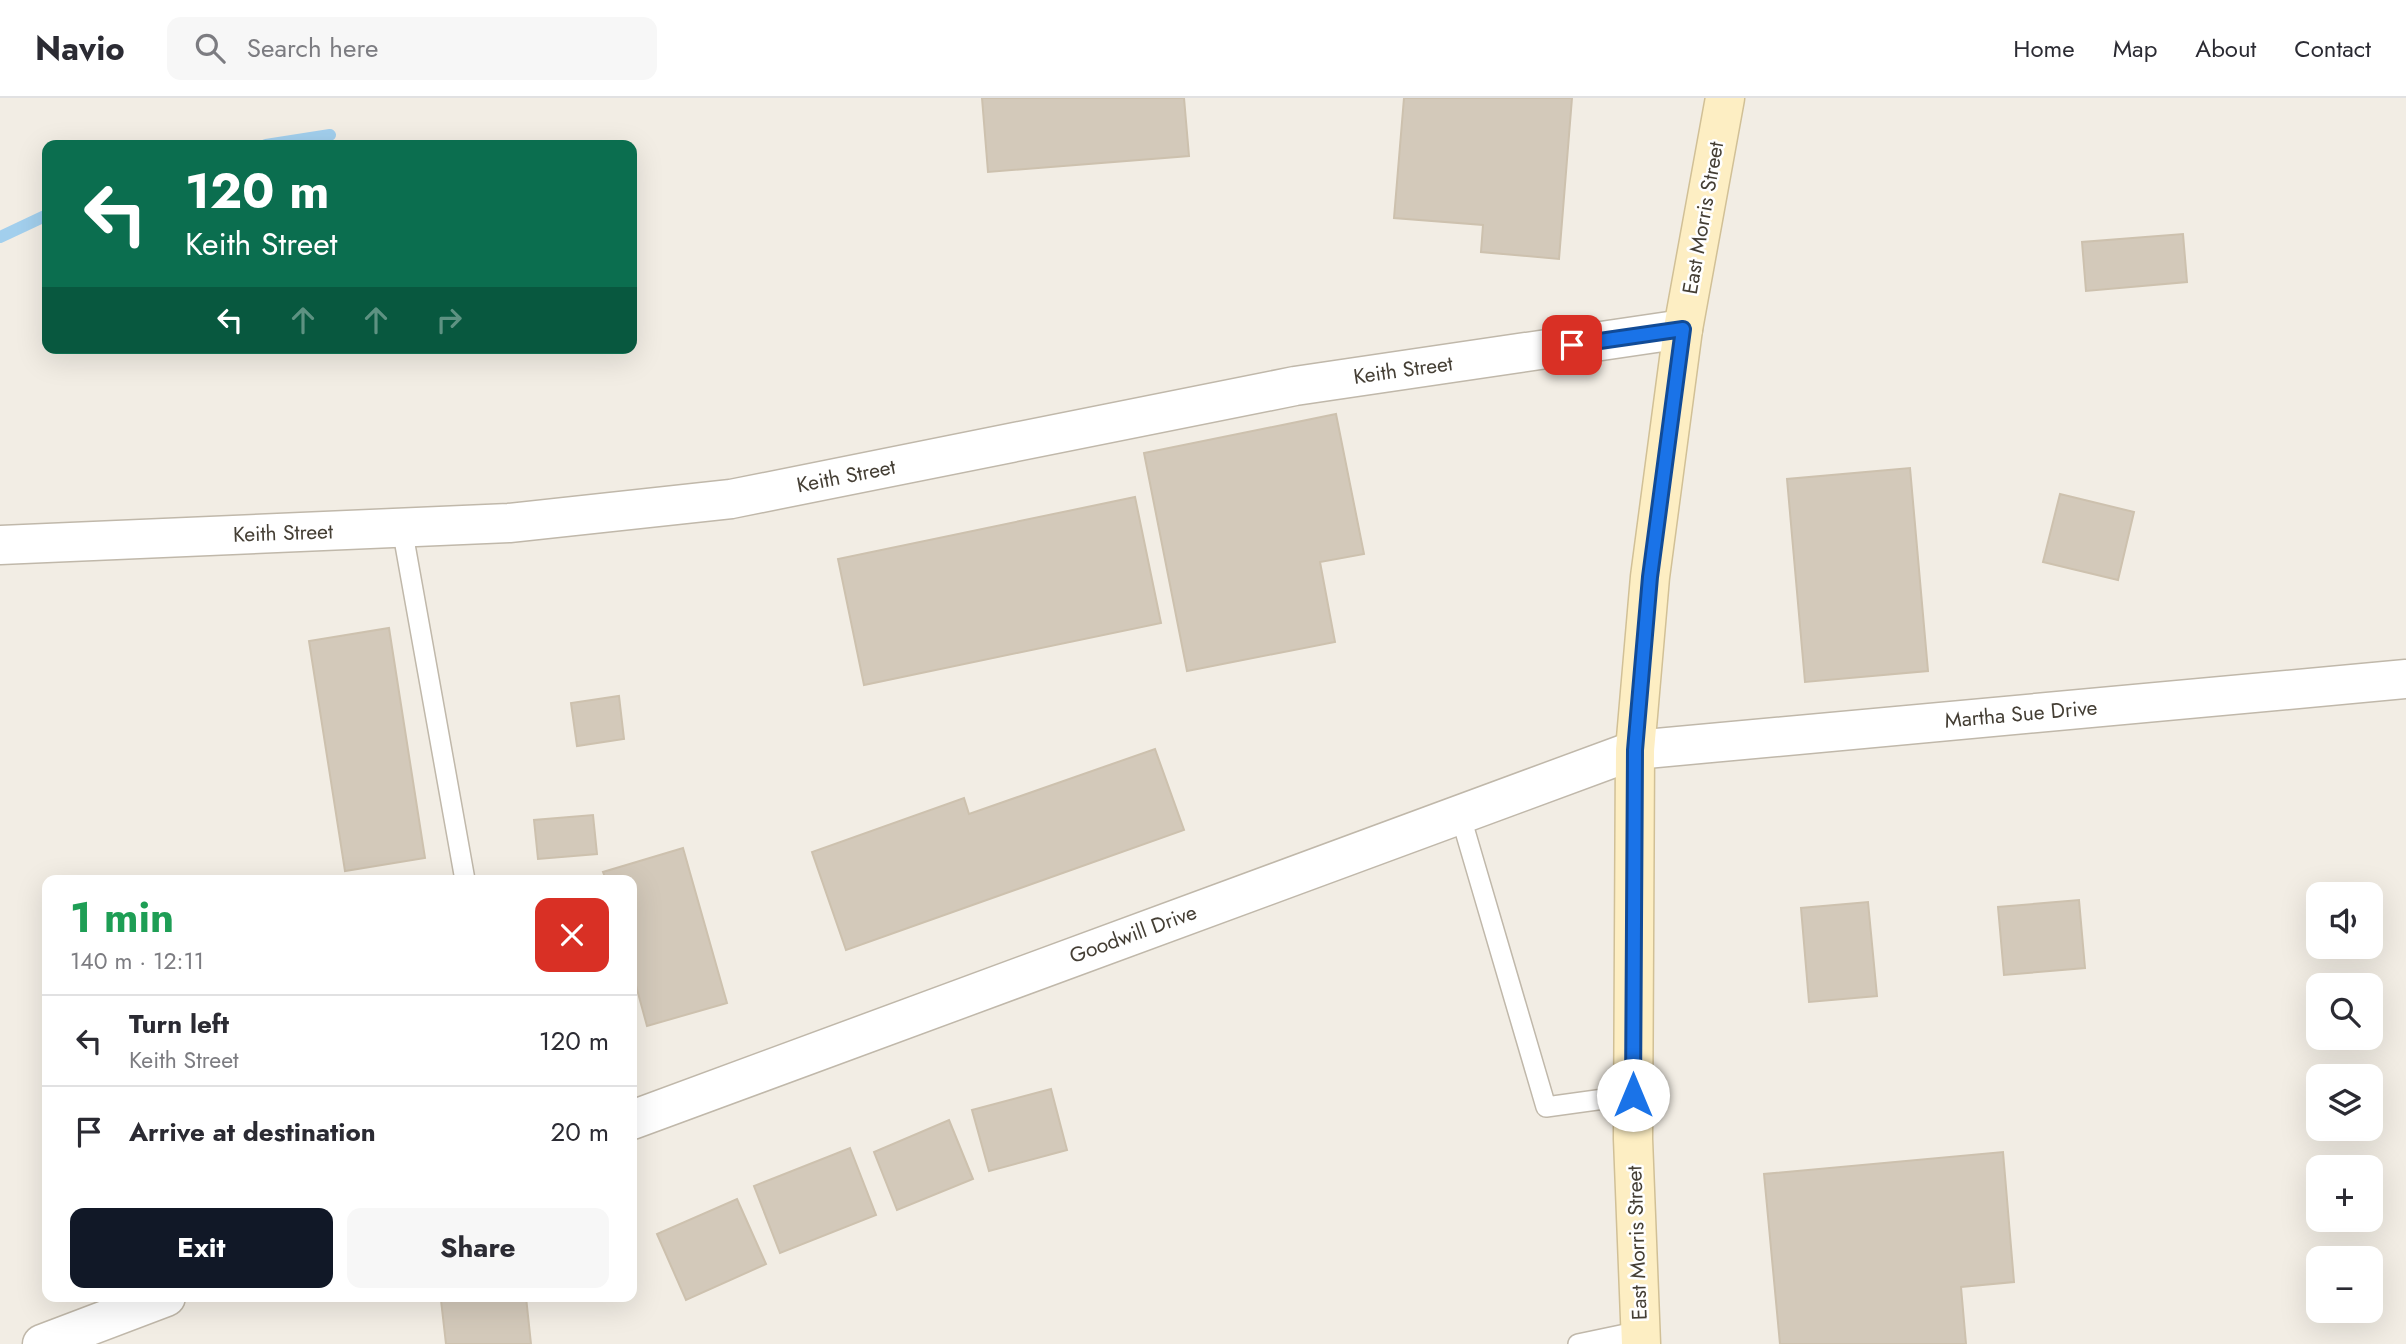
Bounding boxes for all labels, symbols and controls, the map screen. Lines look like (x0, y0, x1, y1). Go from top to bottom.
search box (167, 17, 657, 80)
text: Navio (35, 25, 125, 72)
icon: search (191, 29, 229, 67)
text: Search here (247, 29, 378, 67)
text: Home (2013, 31, 2075, 66)
text: Map (2113, 31, 2157, 66)
text: About (2195, 31, 2256, 66)
text: Contact (2294, 31, 2371, 66)
street label: East Morris Street (1675, 139, 1731, 297)
text: 120 m (185, 156, 329, 226)
icon: left (70, 168, 161, 259)
text: Keith Street (185, 221, 337, 267)
icon: left (211, 301, 249, 339)
icon: ahead (284, 301, 322, 339)
icon: ahead (357, 301, 395, 339)
icon: right (430, 301, 468, 339)
pin (1542, 315, 1602, 375)
icon: arrive (1553, 326, 1591, 364)
street label: Keith Street (1351, 348, 1455, 392)
street label: Keith Street (794, 452, 898, 500)
street label: Keith Street (233, 516, 333, 550)
street label: Martha Sue Drive (1943, 692, 2099, 736)
map controls (2306, 882, 2383, 1323)
button: sound (2306, 882, 2383, 959)
text: 1 min (70, 887, 174, 948)
street label: Goodwill Drive (1065, 897, 1201, 971)
button: close (535, 898, 609, 972)
text: 140 m · 12:11 (70, 944, 204, 978)
button: search (2306, 973, 2383, 1050)
text: Turn left (129, 1005, 229, 1043)
icon: left (70, 1022, 108, 1060)
text: 120 m (539, 1022, 609, 1060)
text: Keith Street (129, 1043, 239, 1077)
position arrow (1596, 1058, 1670, 1132)
button: layers (2306, 1064, 2383, 1141)
icon: arrive (70, 1113, 108, 1151)
text: Arrive at destination (129, 1113, 376, 1151)
text: 20 m (551, 1113, 609, 1151)
button: + (2306, 1155, 2383, 1232)
street label: East Morris Street (1619, 1165, 1655, 1321)
button: Exit (70, 1208, 333, 1288)
button: Share (347, 1208, 609, 1288)
button: − (2306, 1246, 2383, 1323)

